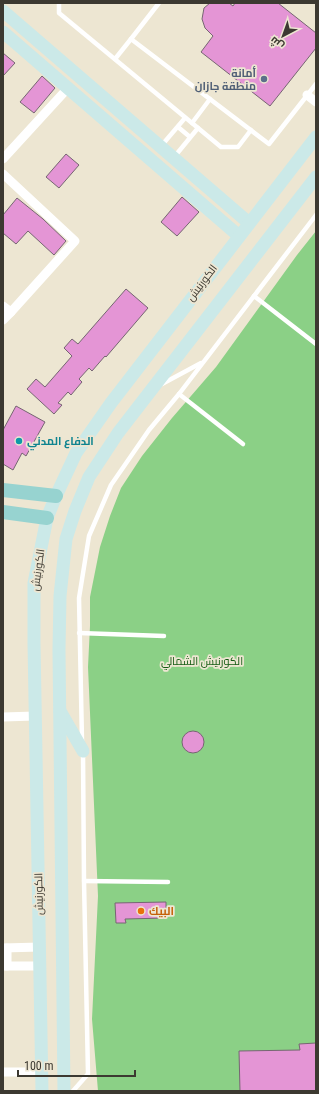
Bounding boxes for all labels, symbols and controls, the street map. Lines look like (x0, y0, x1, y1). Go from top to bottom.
north arrow (263, 16, 303, 56)
text: ش (267, 34, 286, 53)
place label: أمانة منطقة جازان (195, 66, 257, 93)
marker: أمانة منطقة جازان (259, 74, 269, 84)
street label: الكورنيش (184, 262, 220, 304)
place label: الدفاع المدني (27, 435, 94, 451)
marker: الدفاع المدني (14, 436, 24, 446)
street label: الكورنيش (29, 548, 47, 592)
park label: الكورنيش الشمالي (161, 655, 243, 670)
street label: الكورنيش (32, 873, 46, 915)
place label: البيك (149, 905, 174, 918)
marker: البيك (136, 906, 146, 916)
scale bar (18, 1052, 135, 1078)
text: 100 m (24, 1059, 54, 1073)

